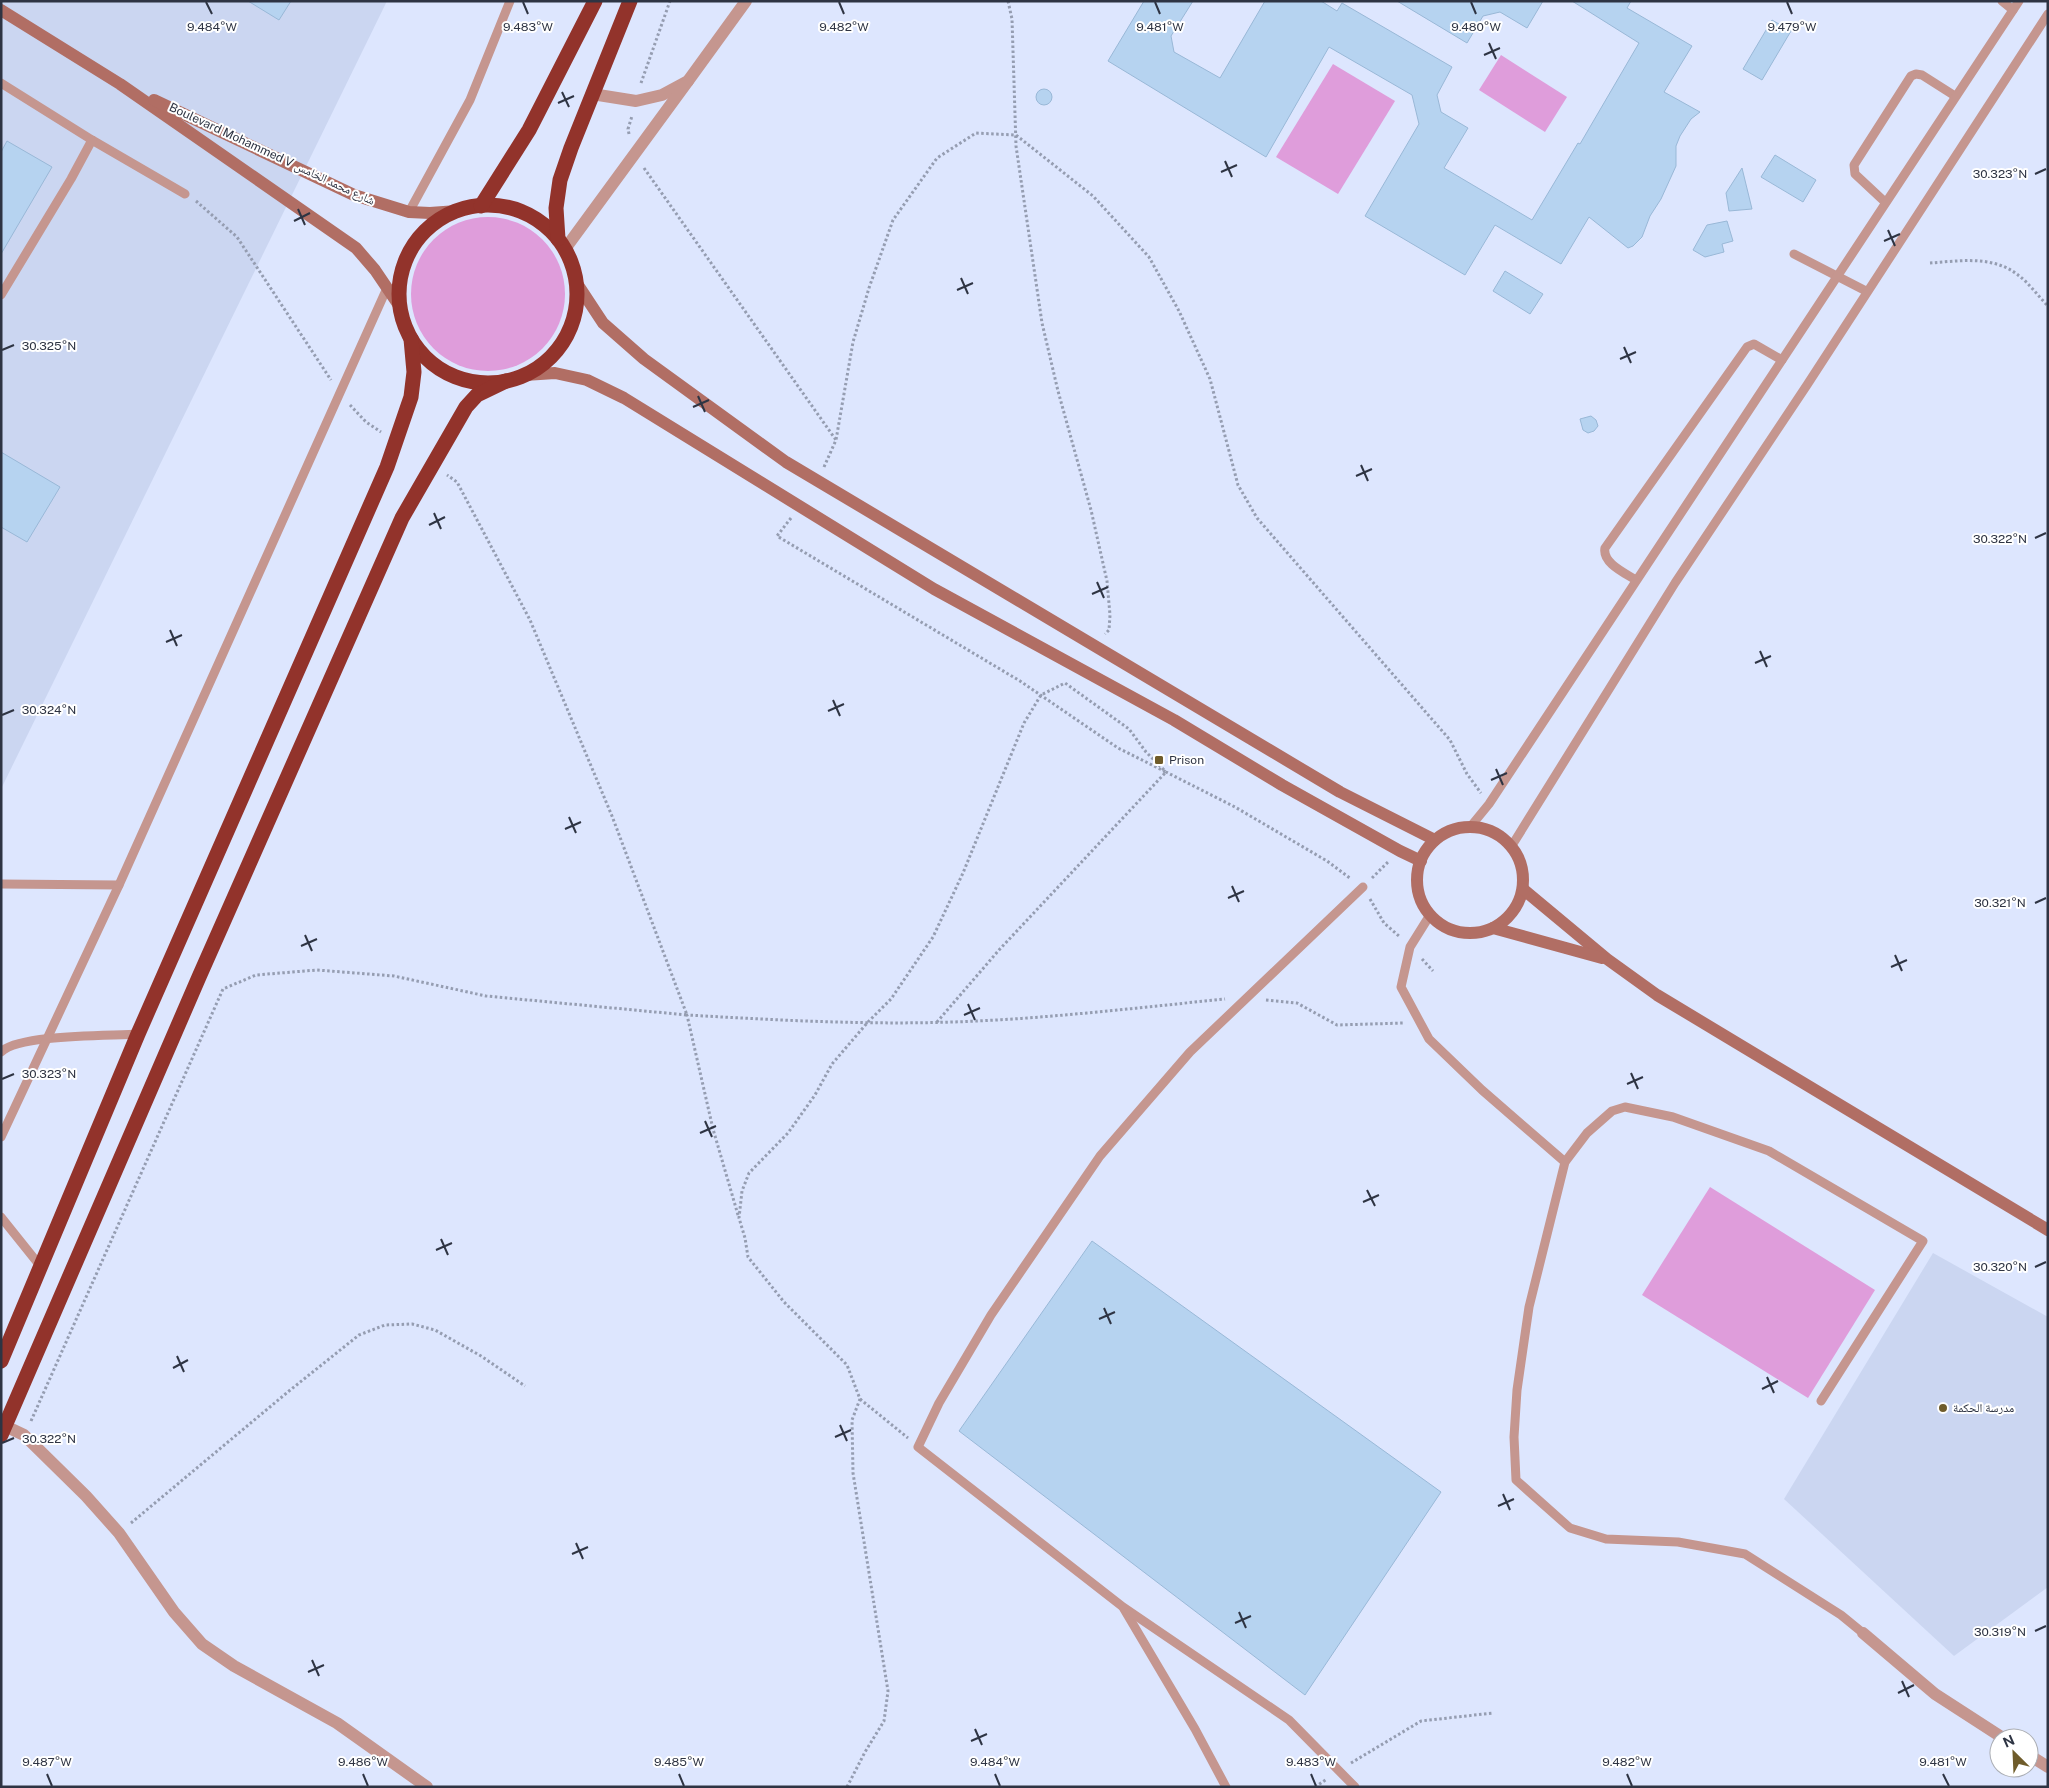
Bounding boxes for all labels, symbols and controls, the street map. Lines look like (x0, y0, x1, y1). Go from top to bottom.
text: 9.484°W (187, 20, 238, 34)
text: 9.483°W (503, 20, 554, 34)
text: 9.482°W (819, 20, 869, 34)
text: 9.481°W (1136, 20, 1184, 34)
text: 9.480°W (1451, 20, 1501, 34)
text: 9.479°W (1767, 20, 1817, 34)
street label: Boulevard Mohammed V شارع محمد الخامس (167, 100, 377, 209)
text: 30.323°N (1973, 167, 2027, 181)
text: 30.325°N (22, 339, 76, 353)
text: 30.322°N (1973, 532, 2027, 546)
text: 30.324°N (22, 703, 76, 717)
place label: Prison (1169, 753, 1204, 767)
marker: Prison (1153, 754, 1165, 766)
text: 30.321°N (1974, 896, 2026, 910)
text: 30.323°N (22, 1067, 76, 1081)
text: 30.320°N (1973, 1260, 2027, 1274)
place label: مدرسة الحكمة (1953, 1401, 2014, 1415)
marker: مدرسة الحكمة (1937, 1402, 1949, 1414)
text: 30.322°N (22, 1432, 76, 1446)
text: 30.319°N (1974, 1625, 2026, 1639)
north arrow (1989, 1728, 2039, 1778)
text: N (2000, 1732, 2017, 1751)
text: 9.487°W (22, 1755, 72, 1769)
text: 9.486°W (338, 1755, 388, 1769)
text: 9.485°W (654, 1755, 705, 1769)
text: 9.484°W (970, 1755, 1021, 1769)
text: 9.483°W (1286, 1755, 1337, 1769)
text: 9.482°W (1602, 1755, 1652, 1769)
text: 9.481°W (1919, 1755, 1967, 1769)

